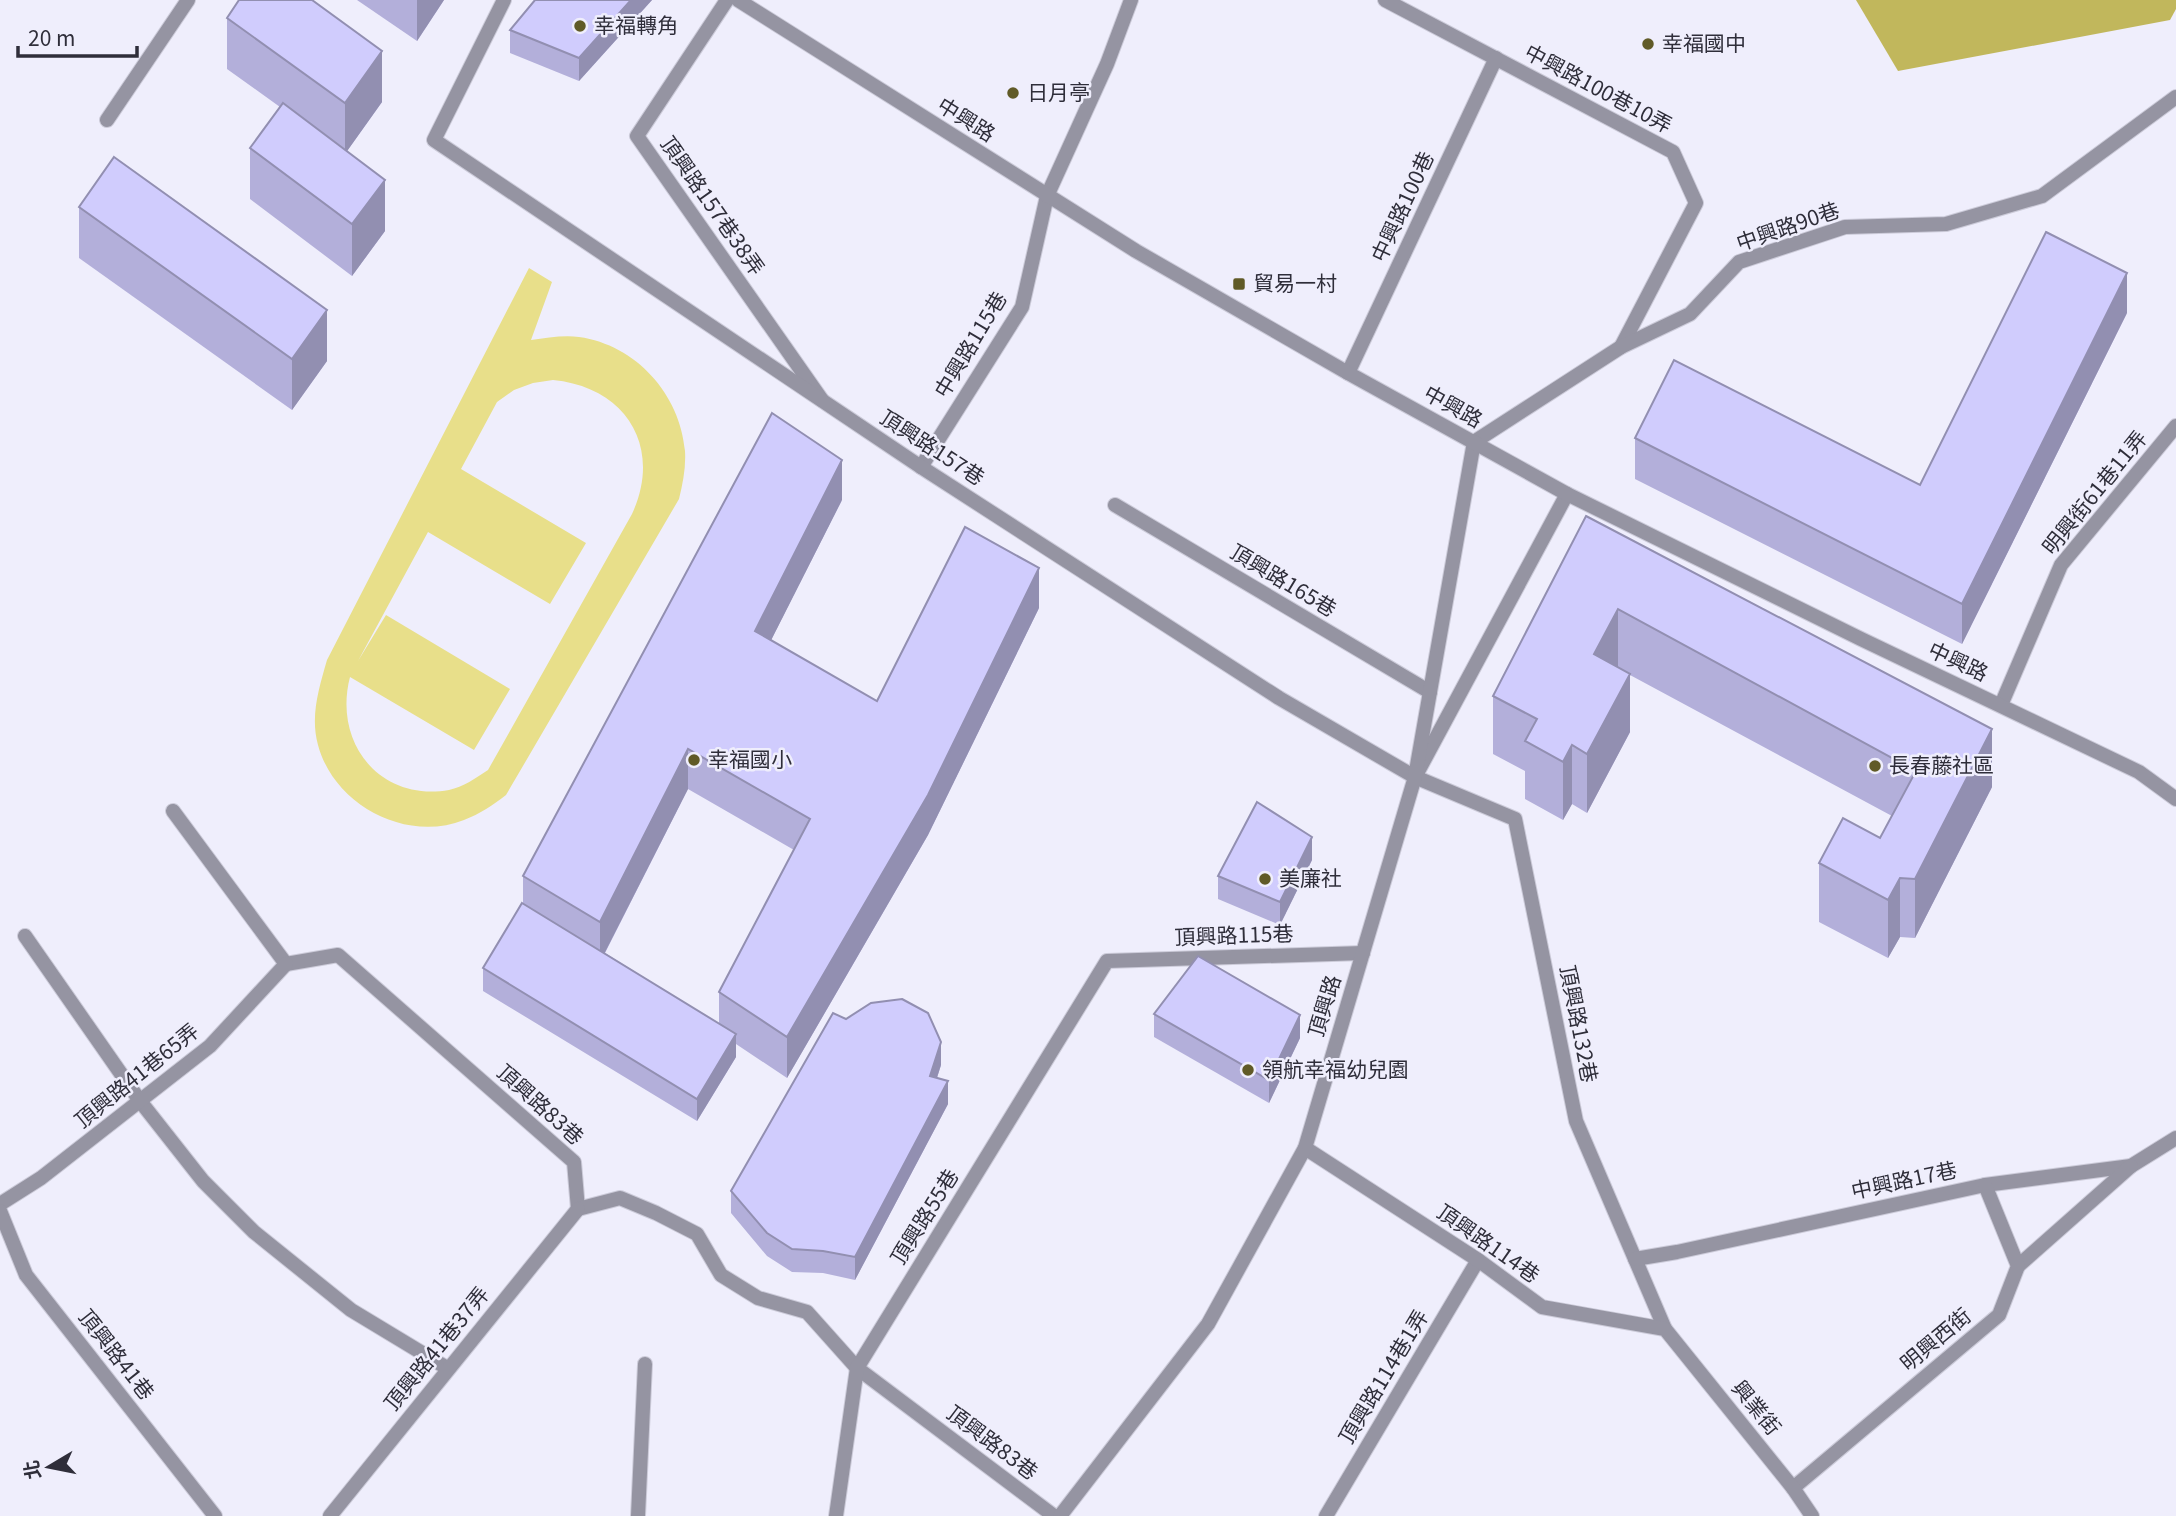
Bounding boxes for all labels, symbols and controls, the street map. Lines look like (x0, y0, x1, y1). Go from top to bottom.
place label: 幸福轉角 (594, 9, 678, 39)
scale bar (18, 14, 136, 58)
marker: 幸福轉角 (572, 18, 588, 34)
text: 20 m (28, 22, 75, 52)
place label: 幸福國中 (1662, 27, 1746, 57)
street label: 中興路100巷10弄 (1520, 36, 1678, 139)
marker: 幸福國中 (1640, 36, 1656, 52)
place label: 日月亭 (1027, 76, 1090, 106)
marker: 日月亭 (1005, 85, 1021, 101)
street label: 中興路 (932, 89, 1002, 148)
street label: 頂興路157巷38弄 (655, 129, 773, 280)
street label: 中興路100巷 (1362, 146, 1440, 266)
street label: 中興路90巷 (1732, 193, 1843, 257)
place label: 貿易一村 (1253, 267, 1337, 297)
marker: 貿易一村 (1231, 276, 1247, 292)
street label: 中興路115巷 (926, 285, 1013, 403)
street label: 中興路 (1419, 377, 1489, 434)
street label: 頂興路157巷 (875, 401, 991, 491)
street label: 明興街61巷11弄 (2034, 423, 2153, 560)
street label: 頂興路165巷 (1225, 536, 1343, 623)
street label: 中興路 (1924, 633, 1994, 687)
place label: 幸福國小 (708, 743, 792, 773)
place label: 長春藤社區 (1889, 749, 1994, 779)
marker: 幸福國小 (686, 752, 702, 768)
marker: 長春藤社區 (1867, 758, 1883, 774)
place label: 美廉社 (1279, 862, 1342, 892)
marker: 美廉社 (1257, 871, 1273, 887)
street label: 頂興路115巷 (1174, 917, 1294, 951)
street label: 頂興路132巷 (1554, 962, 1606, 1085)
street label: 頂興路 (1300, 971, 1347, 1040)
street label: 頂興路41巷65弄 (67, 1015, 204, 1134)
place label: 領航幸福幼兒園 (1262, 1053, 1409, 1083)
street label: 頂興路83巷 (491, 1056, 591, 1151)
marker: 領航幸福幼兒園 (1240, 1062, 1256, 1078)
street label: 中興路17巷 (1848, 1153, 1959, 1205)
street label: 頂興路55巷 (882, 1162, 964, 1269)
street label: 頂興路114巷 (1432, 1196, 1546, 1289)
street label: 頂興路41巷37弄 (376, 1279, 495, 1416)
street label: 明興西街 (1893, 1300, 1977, 1377)
street label: 頂興路41巷 (73, 1302, 162, 1405)
street label: 頂興路114巷1弄 (1330, 1303, 1434, 1449)
street label: 興業街 (1726, 1373, 1789, 1441)
street label: 頂興路83巷 (941, 1397, 1045, 1486)
north arrow (14, 1432, 84, 1502)
text: 北 (16, 1459, 46, 1482)

